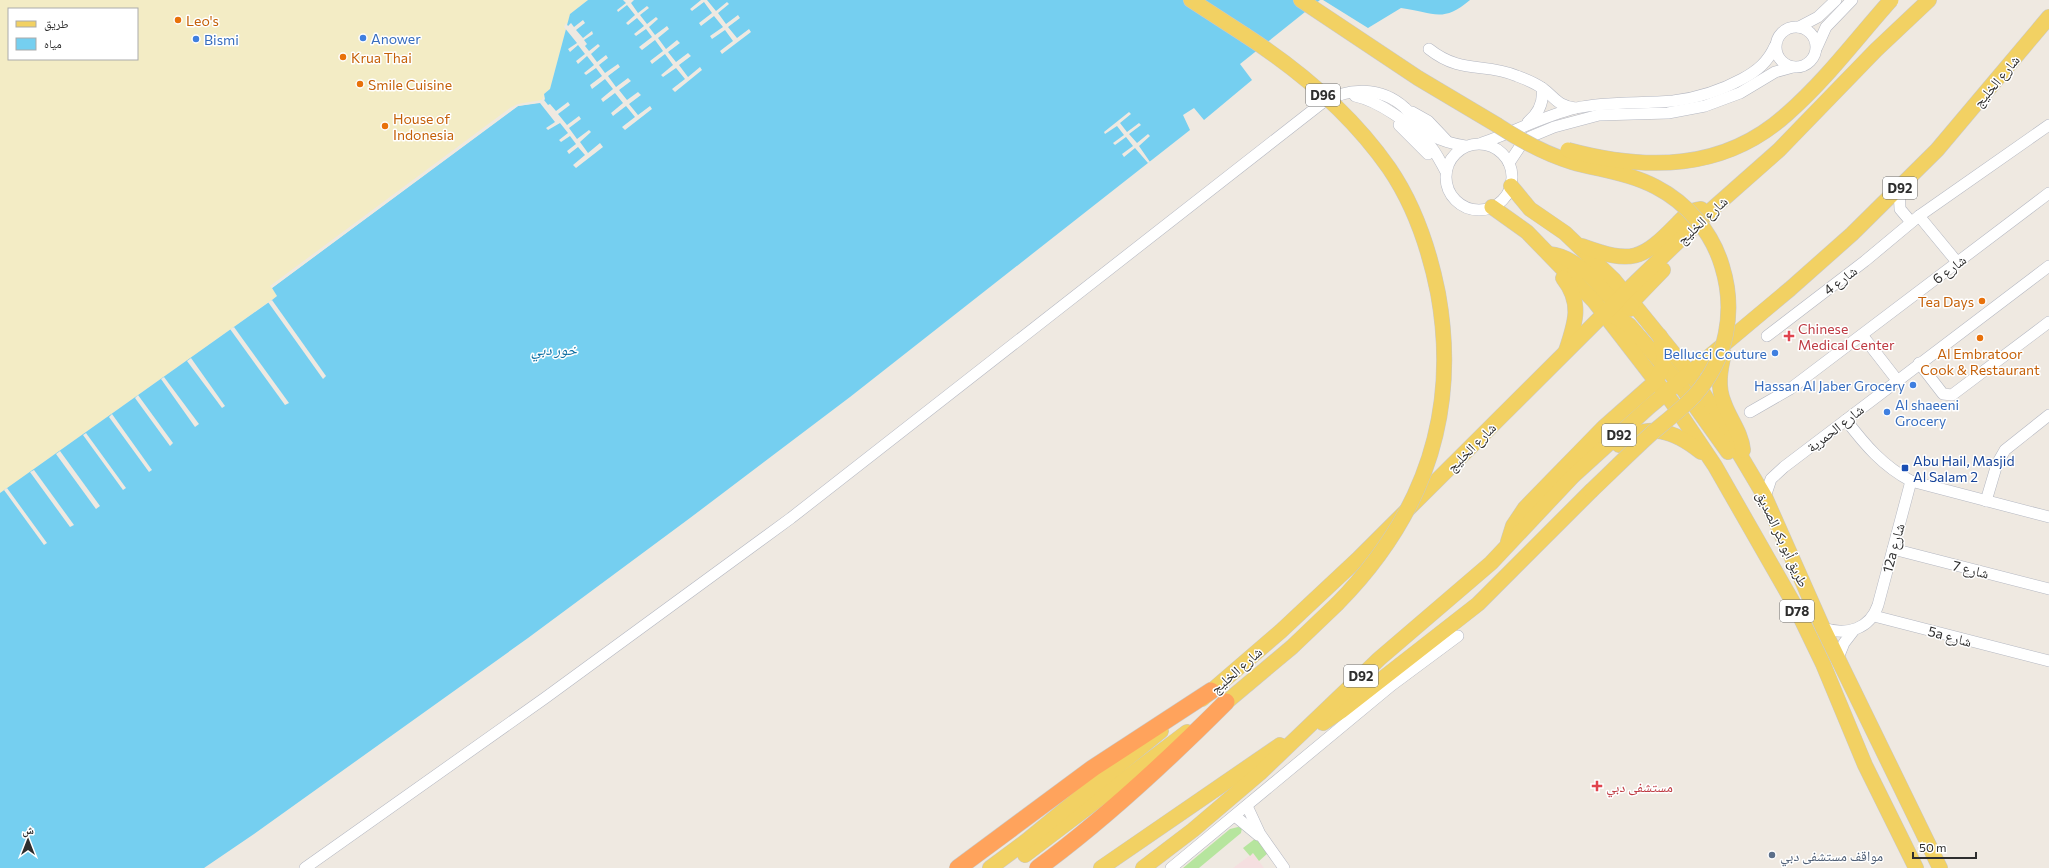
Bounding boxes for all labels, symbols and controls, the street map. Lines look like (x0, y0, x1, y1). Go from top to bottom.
legend (8, 8, 138, 60)
place label: Leo's (186, 12, 219, 29)
marker: Leo's (173, 15, 183, 25)
text: طريق (44, 16, 69, 31)
place label: Anower (371, 30, 421, 47)
place label: Bismi (204, 31, 239, 48)
marker: Anower (358, 33, 368, 43)
marker: Bismi (191, 34, 201, 44)
text: مياه (44, 36, 62, 51)
place label: Krua Thai (351, 49, 412, 66)
marker: Krua Thai (338, 52, 348, 62)
street label: شارع الخليج (1969, 52, 2024, 112)
place label: Smile Cuisine (368, 76, 452, 93)
marker: Smile Cuisine (355, 79, 365, 89)
road number: D96 (1306, 84, 1340, 106)
place label: House of Indonesia (393, 110, 454, 143)
marker: House of Indonesia (380, 121, 390, 131)
road number: D92 (1883, 177, 1917, 199)
street label: شارع الخليج (1673, 192, 1732, 249)
street label: شارع 6 (1929, 251, 1970, 289)
street label: شارع 4 (1820, 262, 1861, 300)
place label: Tea Days (1918, 293, 1974, 310)
marker: Tea Days (1977, 296, 1987, 306)
place label: Chinese Medical Center (1798, 320, 1895, 353)
marker: Chinese Medical Center (1783, 330, 1795, 342)
marker: Al Embratoor Cook & Restaurant (1975, 333, 1985, 343)
water label: خور دبي (531, 340, 577, 362)
place label: Bellucci Couture (1663, 345, 1767, 362)
place label: Al Embratoor Cook & Restaurant (1920, 345, 2040, 378)
marker: Bellucci Couture (1770, 348, 1780, 358)
place label: Hassan Al Jaber Grocery (1754, 377, 1905, 394)
marker: Hassan Al Jaber Grocery (1908, 380, 1918, 390)
place label: Al shaeeni Grocery (1895, 396, 1959, 429)
street label: شارع الحمرية (1803, 401, 1868, 457)
marker: Al shaeeni Grocery (1882, 407, 1892, 417)
street label: شارع الخليج (1443, 419, 1501, 477)
road number: D92 (1602, 424, 1636, 446)
place label: Abu Hail, Masjid Al Salam 2 (1913, 452, 2015, 485)
marker: Abu Hail, Masjid Al Salam 2 (1900, 463, 1910, 473)
street label: طريق أبو بكر الصديق (1752, 488, 1813, 591)
street label: 12a شارع (1878, 521, 1910, 575)
street label: شارع 7 (1951, 556, 1991, 584)
road number: D78 (1780, 600, 1814, 622)
street label: 5a شارع (1926, 622, 1974, 652)
street label: شارع الخليج (1207, 643, 1267, 698)
road number: D92 (1344, 665, 1378, 687)
place label: مستشفى دبي (1606, 778, 1673, 798)
marker: مستشفى دبي (1591, 780, 1603, 792)
north arrow (8, 820, 48, 860)
text: ش (22, 823, 34, 838)
scale bar (1913, 834, 1976, 860)
text: 50 m (1919, 840, 1947, 854)
place label: مواقف مستشفى دبي (1780, 847, 1883, 867)
marker: مواقف مستشفى دبي (1767, 850, 1777, 860)

